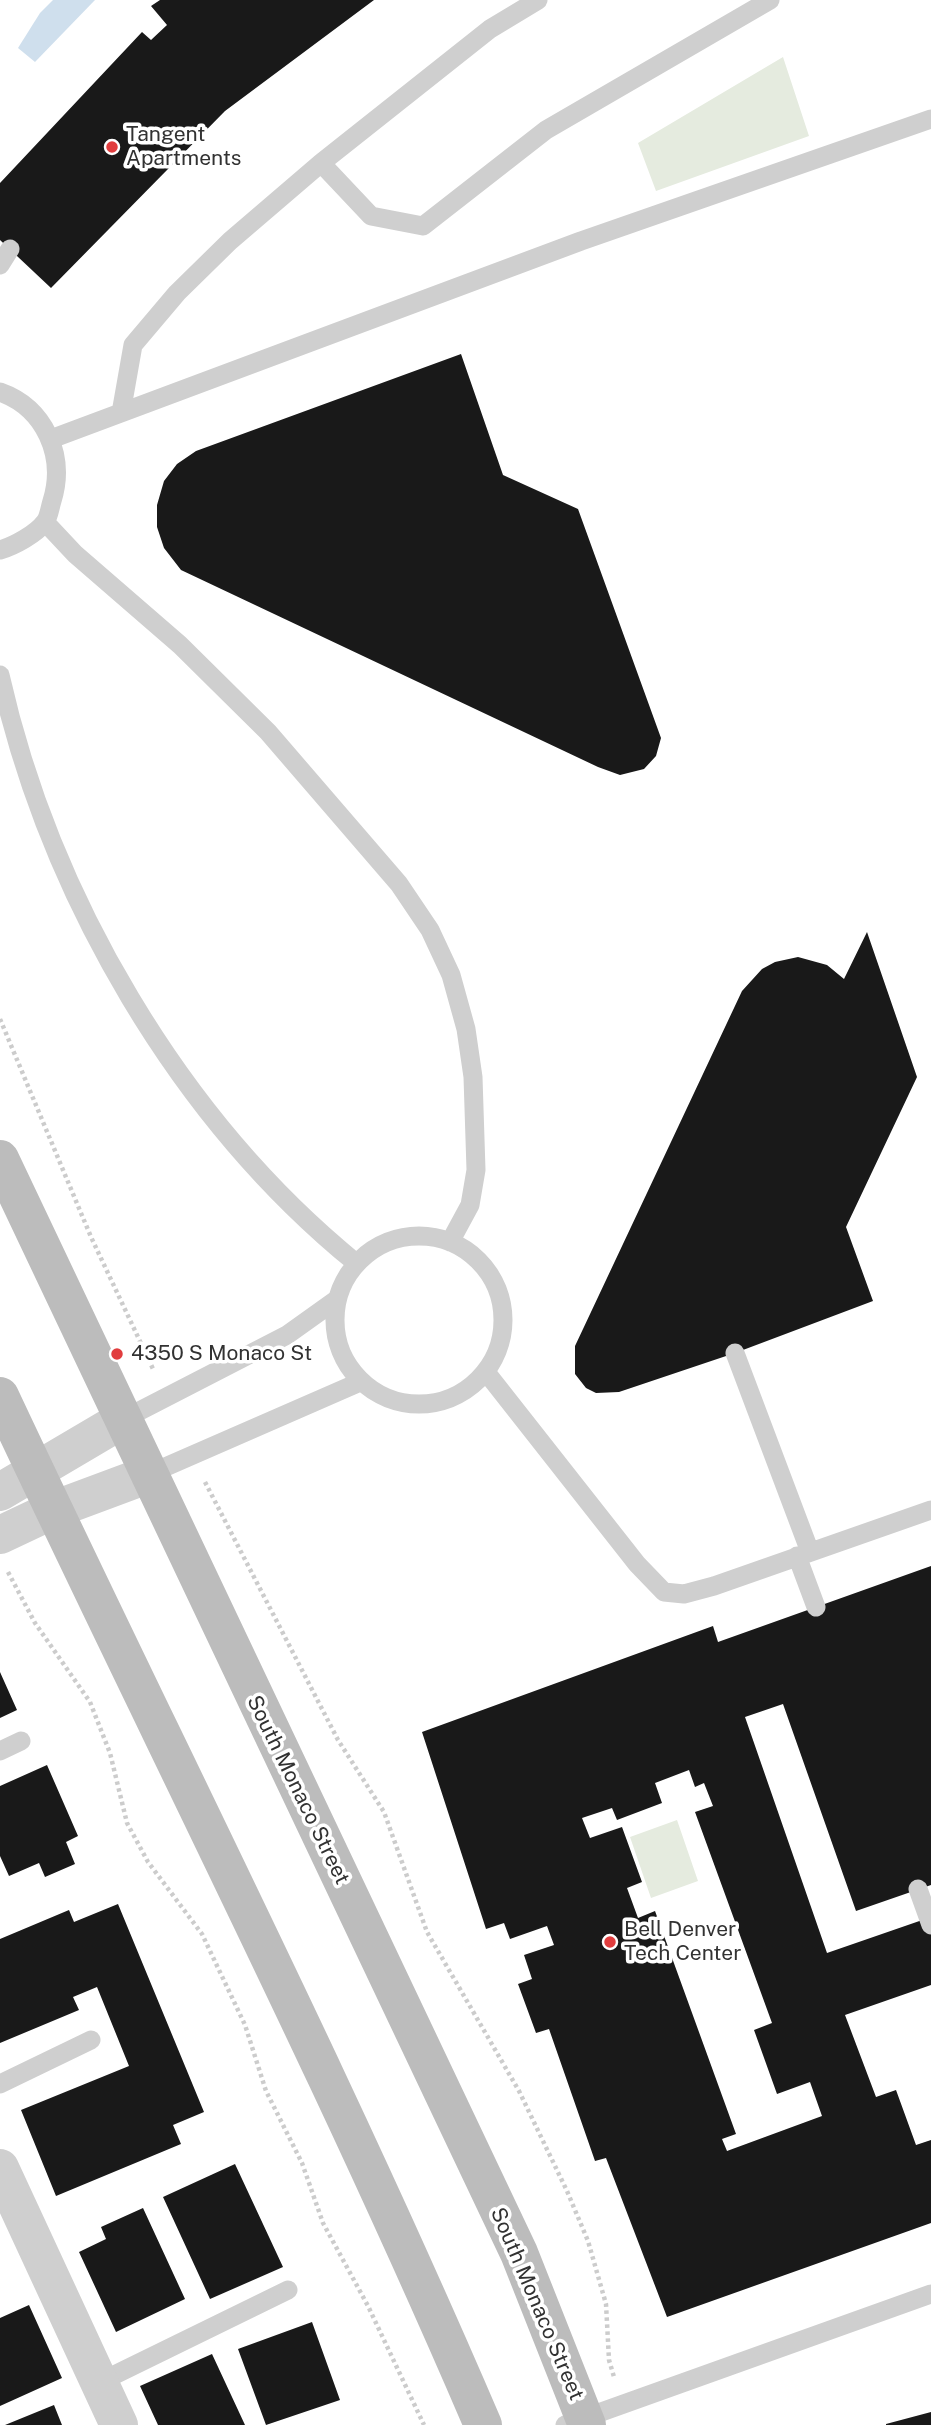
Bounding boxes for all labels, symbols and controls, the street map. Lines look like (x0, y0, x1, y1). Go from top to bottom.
place label: Tangent Apartments (126, 122, 241, 172)
marker: Tangent Apartments (104, 139, 120, 155)
place label: 4350 S Monaco St (131, 1341, 312, 1367)
marker: 4350 S Monaco St (109, 1346, 125, 1362)
street label: South Monaco Street (241, 1691, 355, 1889)
place label: Bell Denver Tech Center (624, 1917, 741, 1967)
marker: Bell Denver Tech Center (602, 1934, 618, 1950)
street label: South Monaco Street (485, 2204, 589, 2404)

